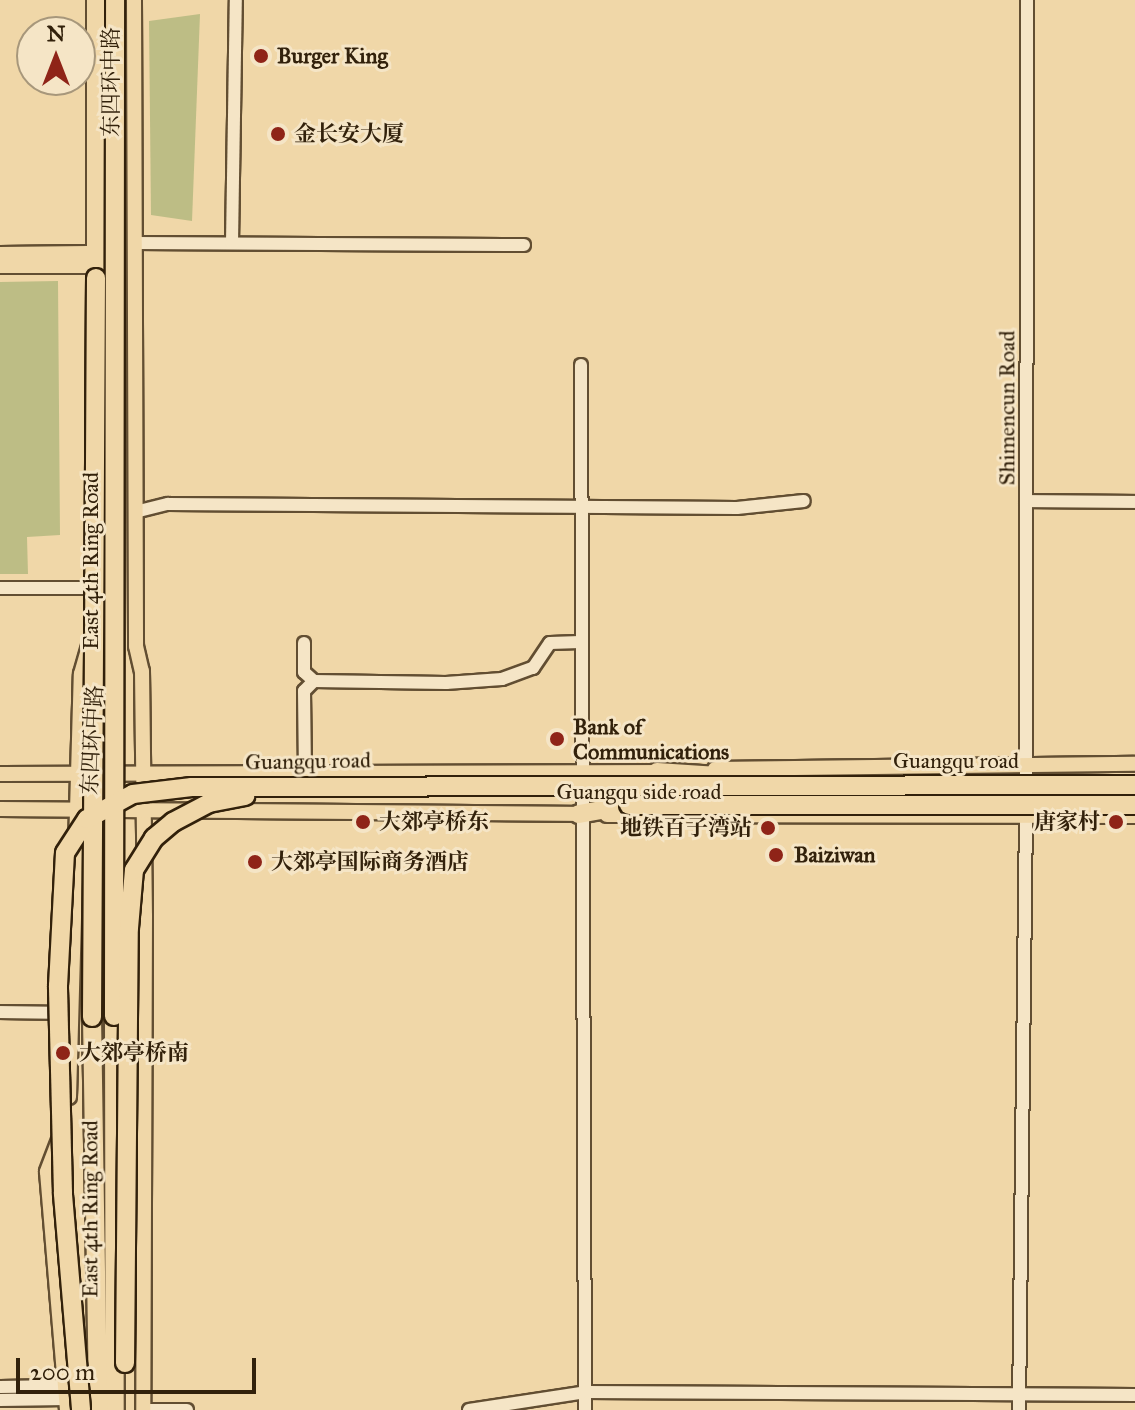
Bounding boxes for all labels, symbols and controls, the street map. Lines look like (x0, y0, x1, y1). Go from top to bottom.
north arrow (16, 16, 96, 96)
text: N (47, 20, 65, 47)
street label: 东四环中路 (98, 27, 124, 137)
place label: Burger King (277, 43, 388, 69)
marker: Burger King (252, 47, 270, 65)
place label: 金长安大厦 (294, 121, 404, 147)
marker: 金长安大厦 (269, 125, 287, 143)
street label: Shimencun Road (994, 331, 1020, 485)
street label: East 4th Ring Road (78, 472, 104, 650)
street label: 东四环中路 (76, 684, 108, 796)
place label: Bank of Communications (573, 713, 729, 764)
marker: Bank of Communications (548, 730, 566, 748)
street label: Guangqu road (245, 747, 371, 775)
street label: Guangqu road (893, 748, 1019, 774)
street label: Guangqu side road (557, 779, 721, 805)
place label: 大郊亭桥东 (379, 809, 489, 835)
place label: 唐家村 (1034, 809, 1100, 835)
marker: 大郊亭桥东 (354, 813, 372, 831)
marker: 唐家村 (1107, 813, 1125, 831)
place label: 地铁百子湾站 (620, 815, 752, 841)
marker: 地铁百子湾站 (759, 819, 777, 837)
place label: Baiziwan (794, 842, 875, 868)
marker: Baiziwan (765, 844, 787, 866)
place label: 大郊亭国际商务酒店 (271, 849, 469, 875)
marker: 大郊亭国际商务酒店 (246, 853, 264, 871)
place label: 大郊亭桥南 (79, 1040, 189, 1066)
marker: 大郊亭桥南 (54, 1044, 72, 1062)
street label: East 4th Ring Road (77, 1120, 103, 1298)
scale bar (20, 1342, 260, 1392)
text: 200 m (30, 1357, 95, 1387)

